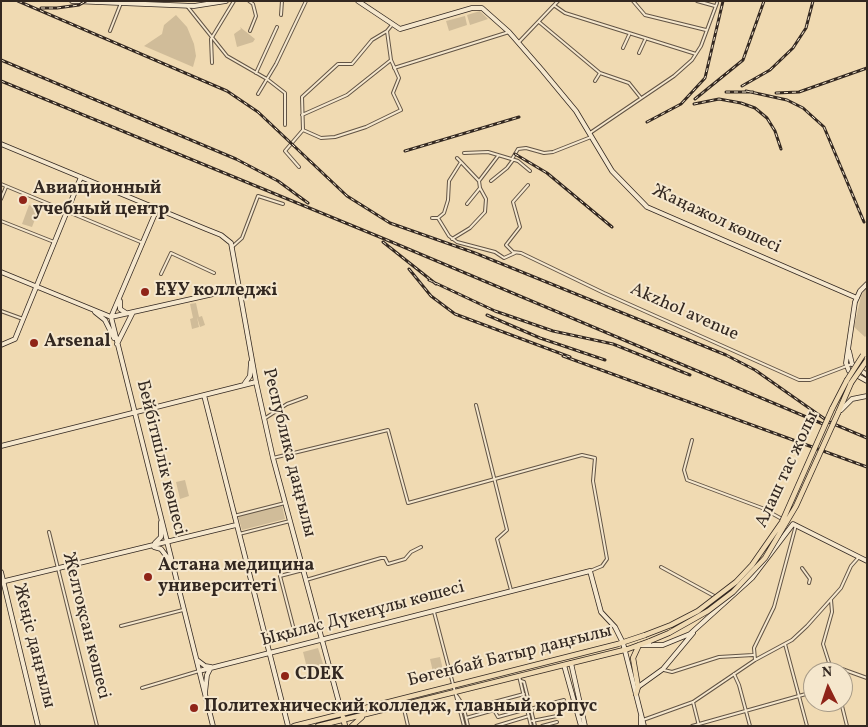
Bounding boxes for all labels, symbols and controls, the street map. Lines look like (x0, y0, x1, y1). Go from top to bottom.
place label: Авиационный учебный центр (33, 179, 169, 222)
street label: Жаңажол көшесі (648, 181, 784, 259)
marker: Авиационный учебный центр (17, 194, 29, 206)
street label: Akzhol avenue (626, 279, 742, 347)
place label: ЕҰУ колледжі (155, 281, 278, 303)
marker: ЕҰУ колледжі (139, 286, 151, 298)
place label: Arsenal (44, 332, 111, 354)
marker: Arsenal (28, 337, 40, 349)
street label: Республика даңғылы (257, 366, 319, 540)
street label: Бейбітшілік көшесі (130, 378, 190, 538)
street label: Алаш тас жолы (752, 408, 824, 532)
street label: Желтоқсан көшесі (56, 550, 114, 702)
place label: Астана медицина университеті (158, 556, 314, 598)
marker: Астана медицина университеті (142, 571, 154, 583)
street label: Ықылас Дүкенұлы көшесі (259, 577, 467, 653)
street label: Жеңіс даңғылы (7, 581, 59, 711)
street label: Бөгенбай Батыр даңғылы (406, 621, 614, 693)
north arrow (803, 662, 853, 712)
text: N (821, 663, 833, 682)
place label: CDEK (295, 665, 344, 687)
marker: CDEK (279, 670, 291, 682)
place label: Политехнический колледж, главный корпус (204, 697, 597, 719)
marker: Политехнический колледж, главный корпус (188, 702, 200, 714)

